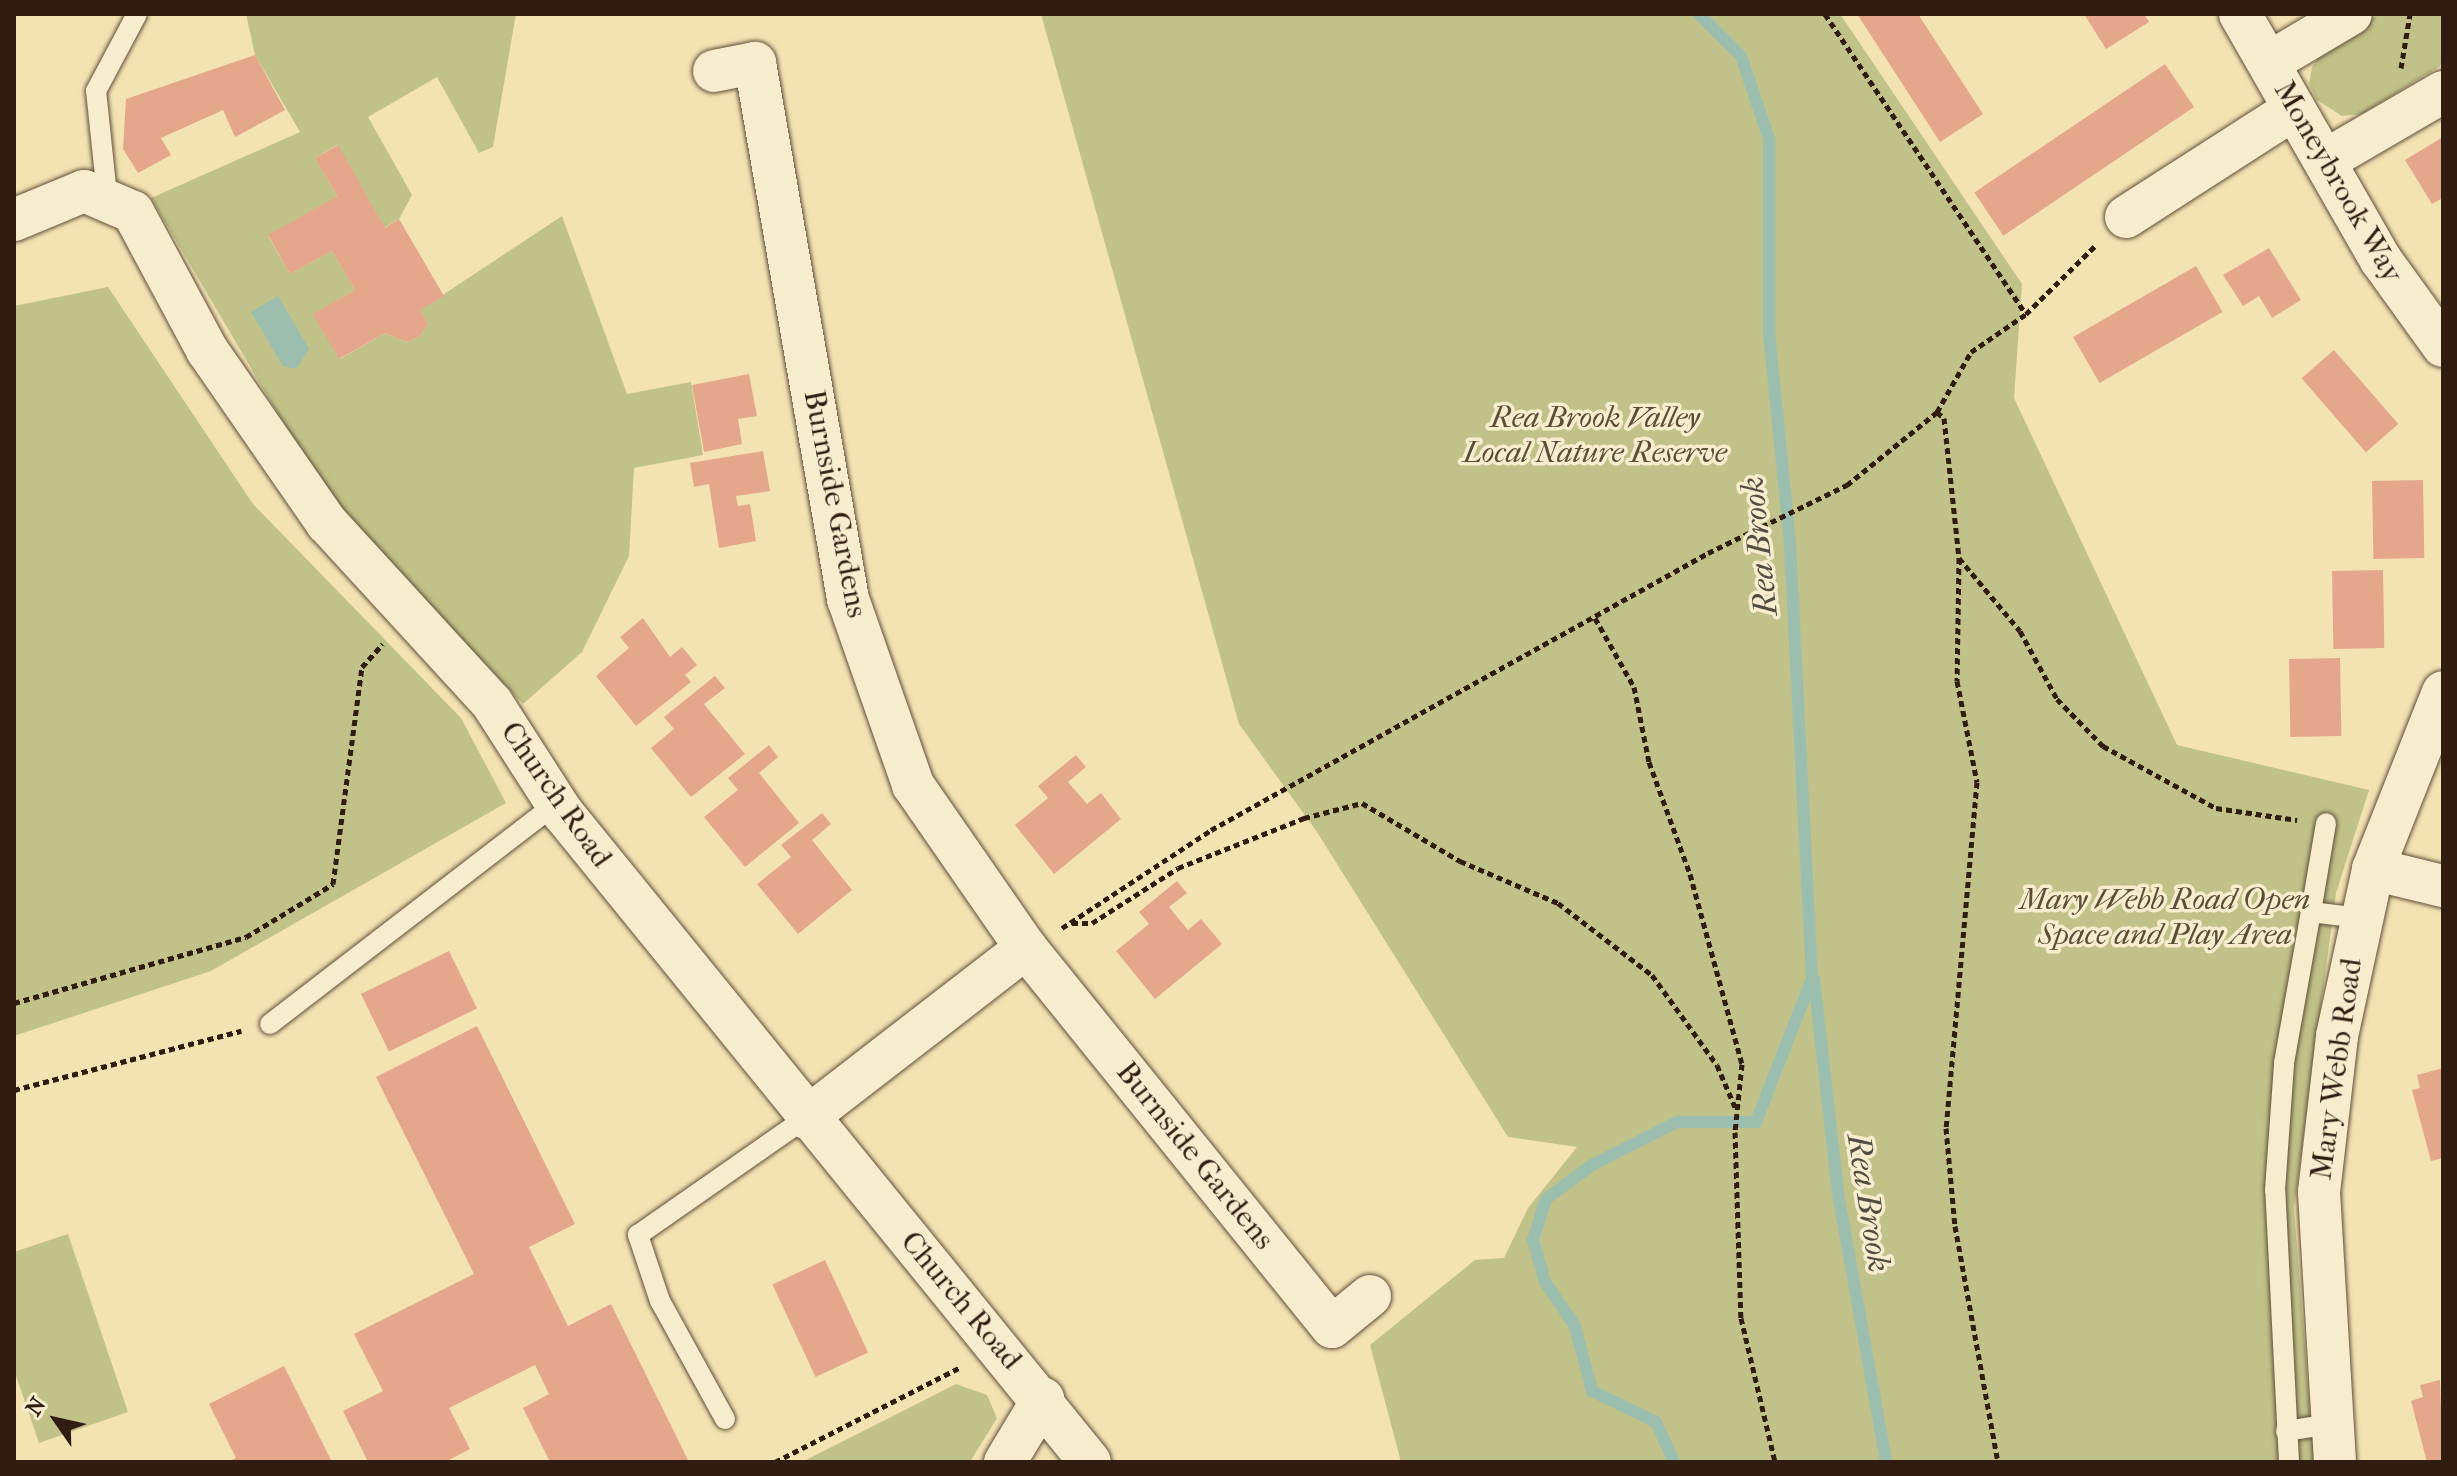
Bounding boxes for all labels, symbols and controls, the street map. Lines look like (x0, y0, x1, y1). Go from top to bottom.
street label: Moneybrook Way (2266, 75, 2410, 289)
street label: Burnside Gardens (795, 387, 875, 621)
park label: Rea Brook Valley Local Nature Reserve (1463, 400, 1727, 470)
water label: Rea Brook (1734, 475, 1786, 617)
street label: Church Road (493, 715, 619, 875)
park label: Mary Webb Road Open Space and Play Area (2020, 882, 2310, 952)
street label: Mary Webb Road (2304, 956, 2370, 1182)
street label: Burnside Gardens (1108, 1055, 1282, 1257)
water label: Rea Brook (1838, 1131, 1898, 1275)
street label: Church Road (893, 1225, 1029, 1377)
north arrow (16, 1380, 96, 1460)
text: N (21, 1392, 52, 1421)

